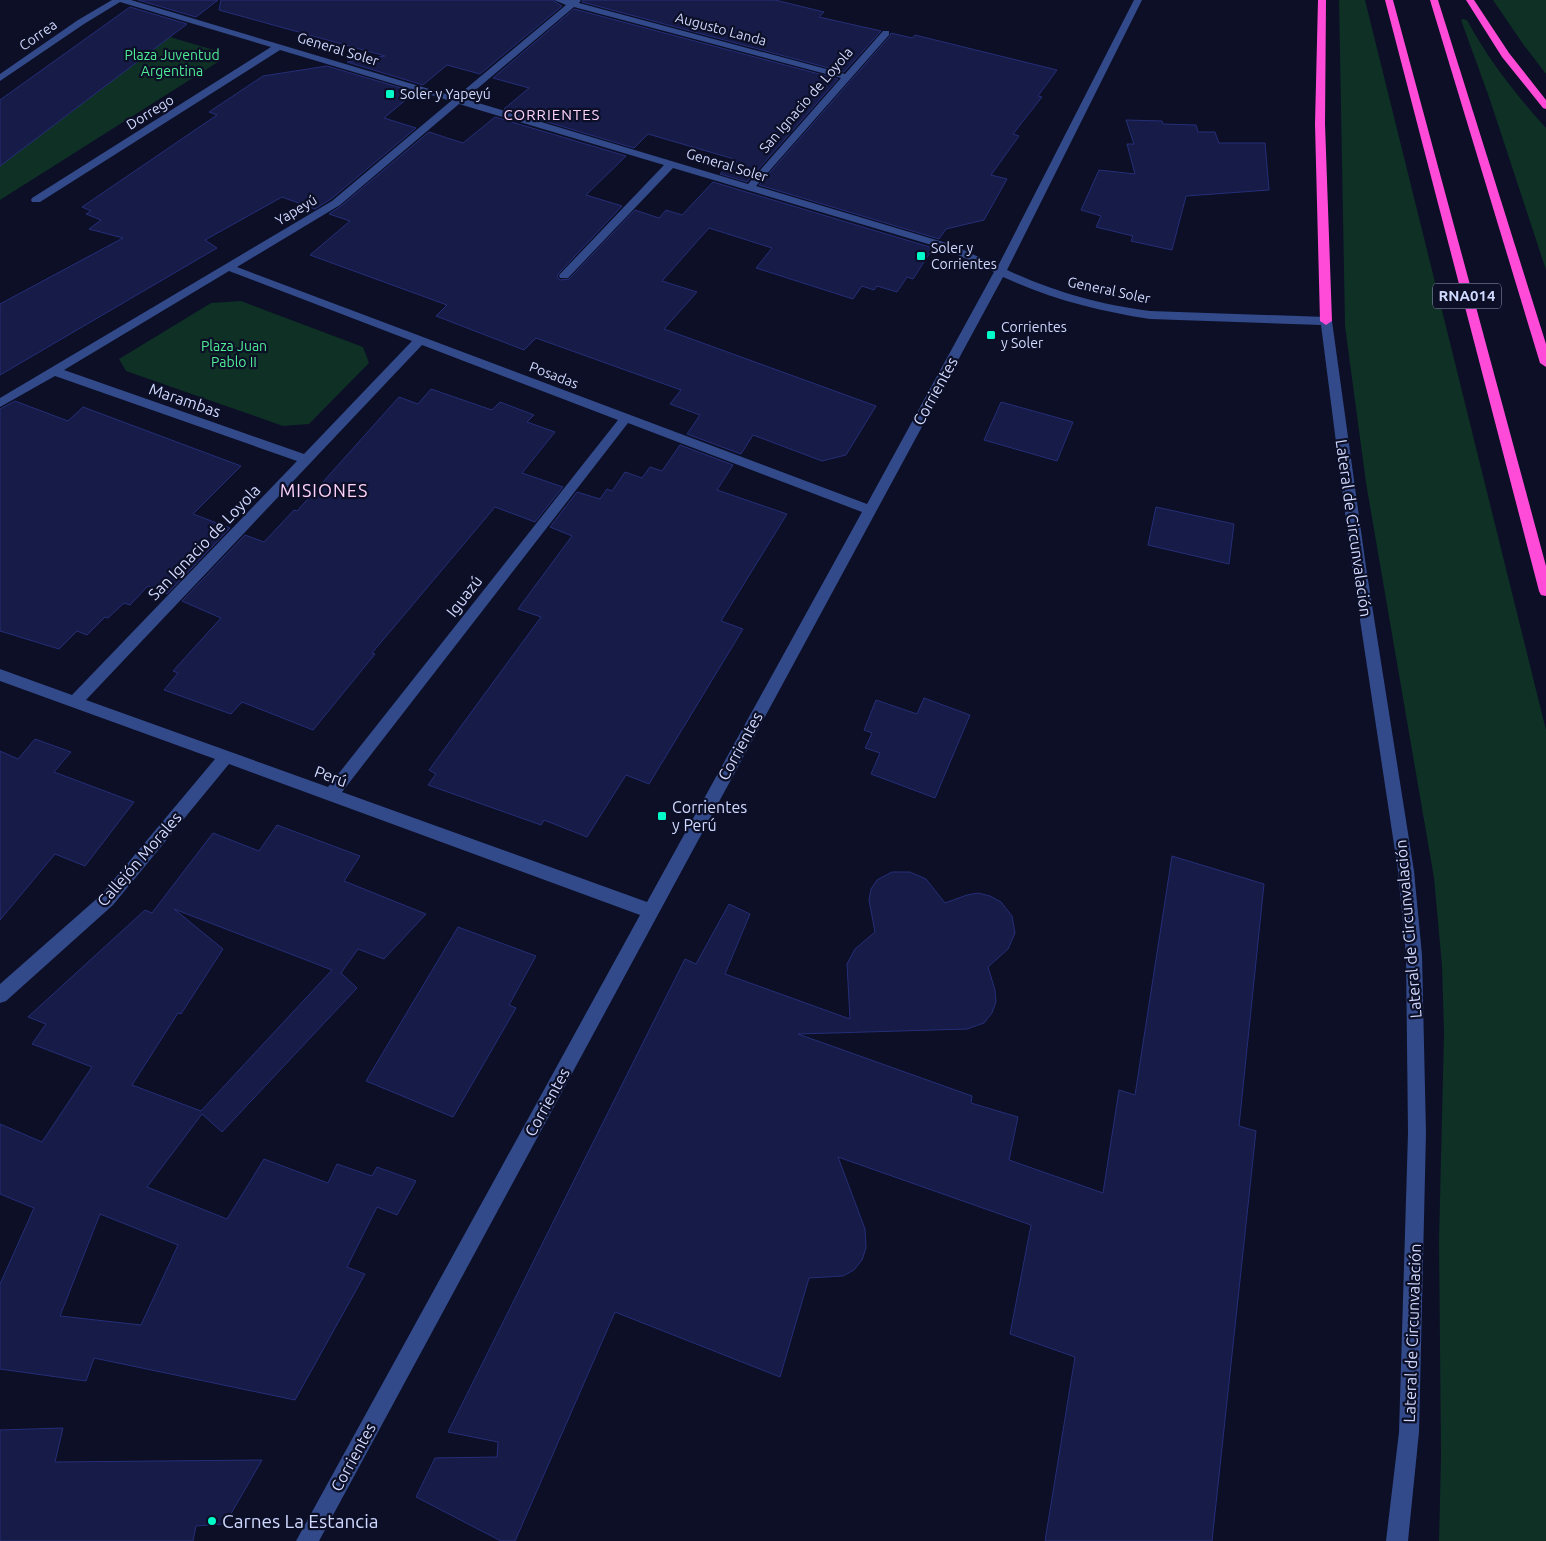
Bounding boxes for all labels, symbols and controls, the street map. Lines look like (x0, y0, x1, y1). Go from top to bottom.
street label: Augusto Landa (674, 9, 768, 49)
street label: Correa (16, 16, 60, 54)
street label: General Soler (295, 29, 381, 69)
street label: San Ignacio de Loyola (756, 44, 856, 156)
park label: Plaza Juventud Argentina (124, 47, 220, 79)
place label: Soler y Yapeyú (400, 86, 491, 102)
marker: Soler y Yapeyú (384, 88, 396, 100)
street label: Dorrego (123, 91, 177, 133)
district label: CORRIENTES (504, 106, 600, 123)
street label: General Soler (684, 145, 770, 185)
street label: Yapeyú (272, 191, 320, 229)
place label: Soler y Corrientes (931, 240, 997, 272)
marker: Soler y Corrientes (915, 250, 927, 262)
street label: General Soler (1066, 273, 1153, 307)
road number: RNA014 (1433, 284, 1501, 308)
place label: Corrientes y Soler (1001, 319, 1067, 351)
marker: Corrientes y Soler (985, 329, 997, 341)
park label: Plaza Juan Pablo II (201, 338, 267, 370)
street label: Corrientes (909, 354, 961, 428)
street label: Posadas (527, 358, 581, 392)
street label: Marambas (147, 379, 223, 421)
street label: Lateral de Circunvalación (1333, 438, 1375, 618)
district label: MISIONES (280, 480, 368, 500)
street label: San Ignacio de Loyola (144, 481, 264, 603)
street label: Iguazú (442, 572, 486, 620)
street label: Corrientes (714, 709, 766, 783)
street label: Perú (312, 762, 350, 790)
place label: Corrientes y Perú (672, 798, 747, 834)
street label: Callejón Morales (93, 808, 185, 910)
marker: Corrientes y Perú (656, 810, 668, 822)
street label: Lateral de Circunvalación (1391, 839, 1425, 1019)
street label: Corrientes (521, 1065, 573, 1139)
street label: Lateral de Circunvalación (1400, 1243, 1424, 1423)
street label: Corrientes (327, 1420, 379, 1494)
place label: Carnes La Estancia (222, 1510, 379, 1532)
marker: Carnes La Estancia (206, 1515, 218, 1527)

